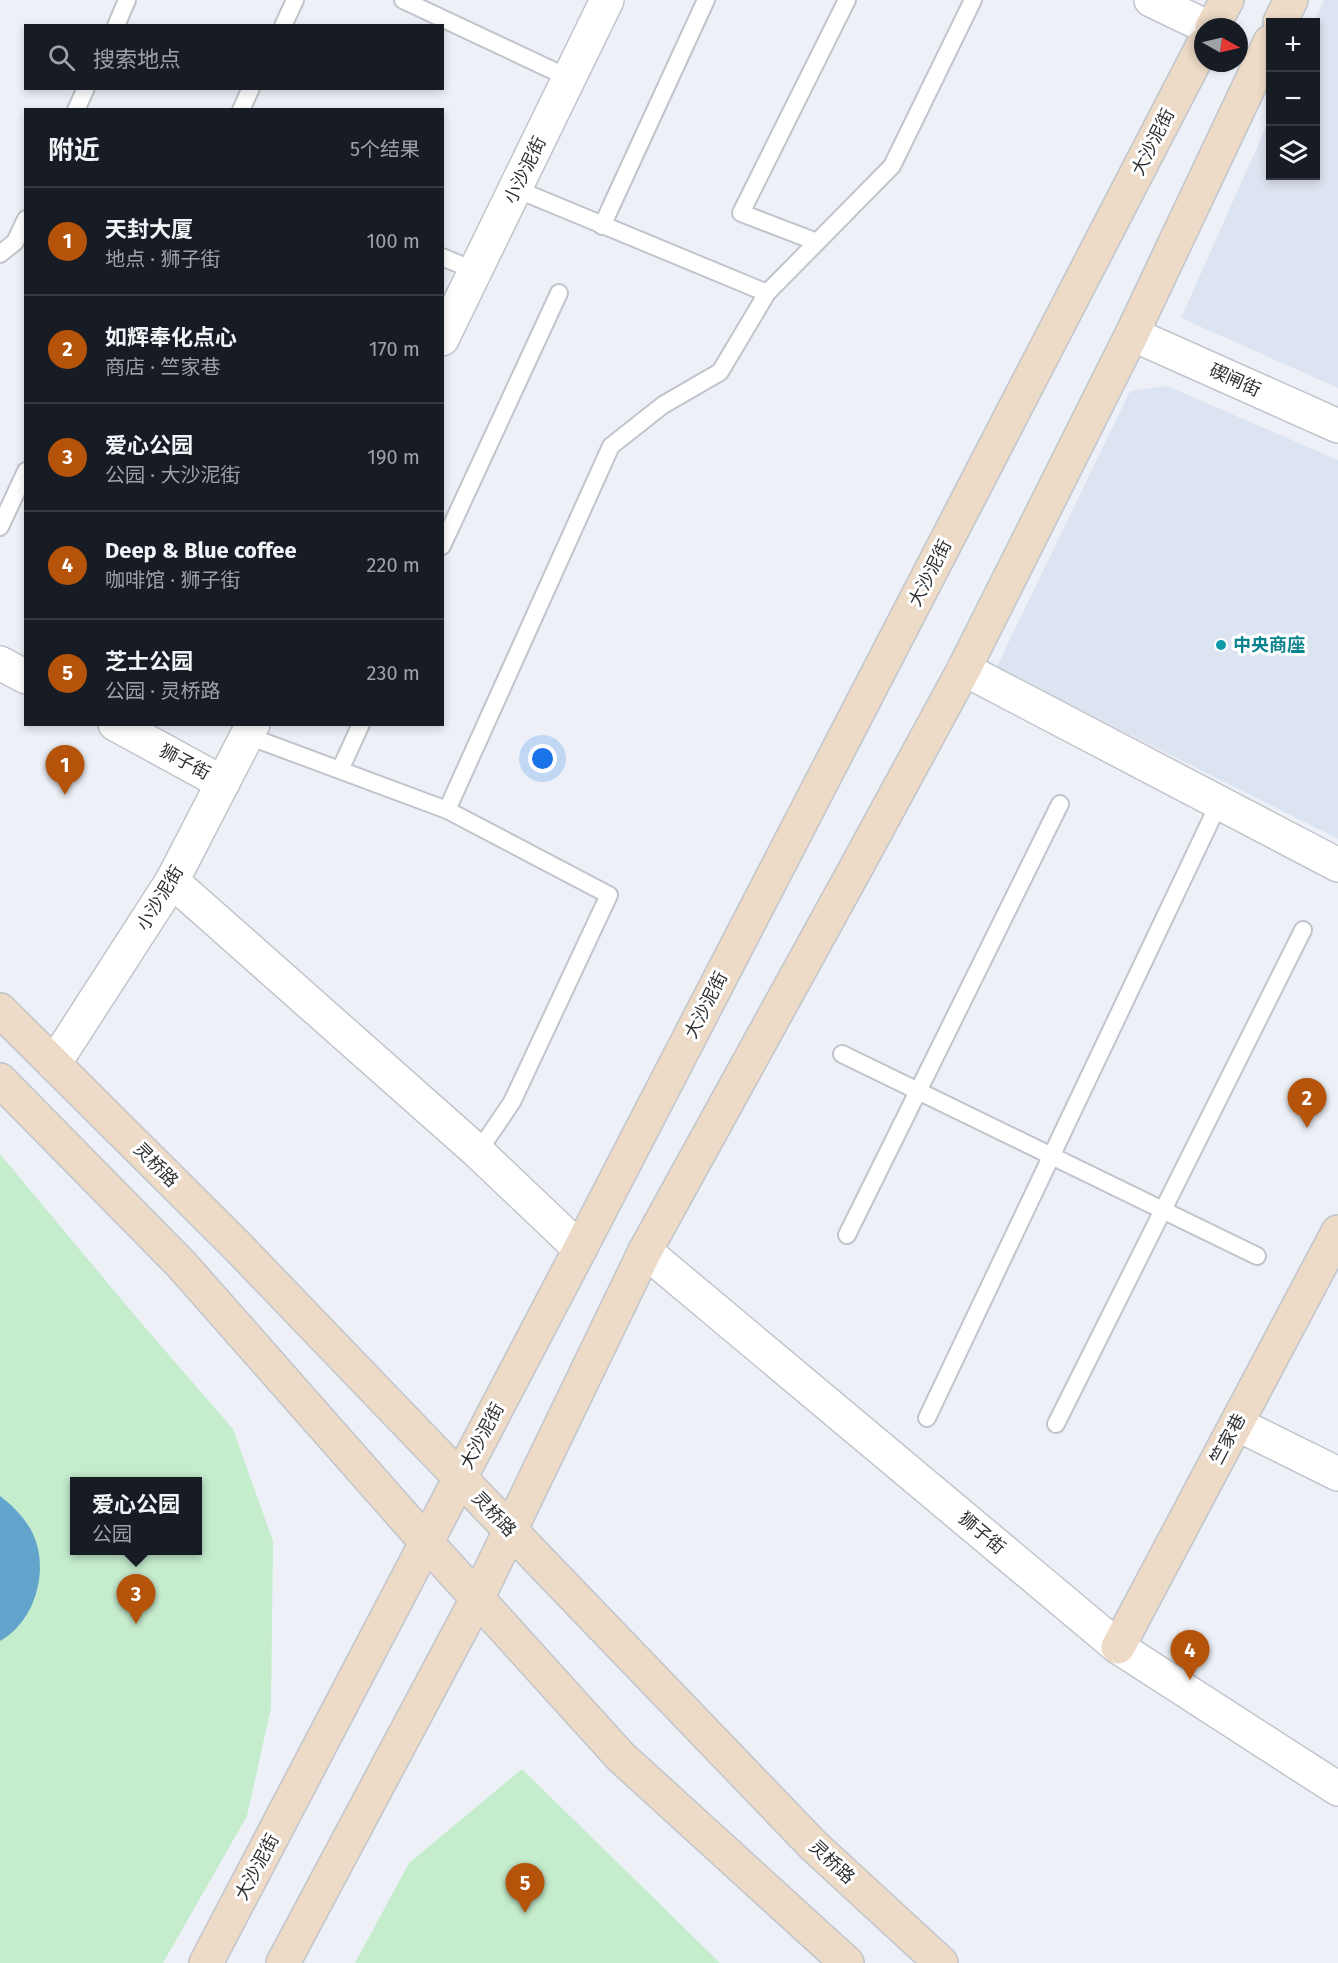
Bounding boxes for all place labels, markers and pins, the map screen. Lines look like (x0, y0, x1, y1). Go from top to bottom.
place label: 中央商座 (1233, 634, 1305, 656)
marker: 中央商座 (1214, 638, 1228, 652)
pin: 1 (46, 746, 84, 795)
pin: 2 (1288, 1078, 1326, 1128)
pin: 3 (116, 1574, 156, 1624)
pin: 4 (1170, 1630, 1210, 1680)
pin: 5 (506, 1864, 544, 1913)

